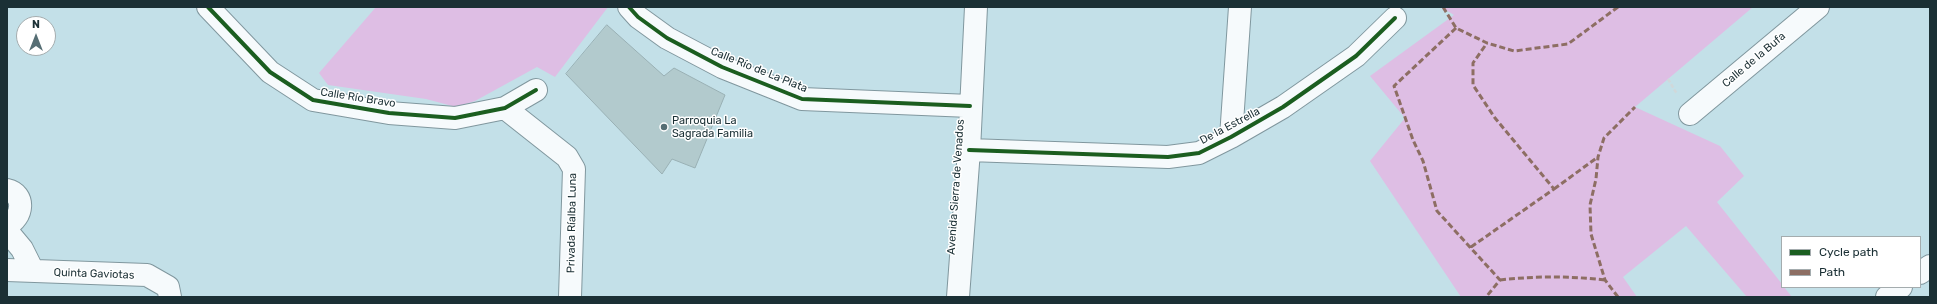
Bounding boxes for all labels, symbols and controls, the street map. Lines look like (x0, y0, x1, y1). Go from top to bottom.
north arrow (16, 16, 56, 56)
text: N (32, 18, 40, 31)
street label: Calle de la Bufa (1720, 30, 1788, 90)
street label: Calle Río de La Plata (709, 45, 809, 95)
street label: Calle Río Bravo (319, 86, 397, 110)
street label: De la Estrella (1198, 105, 1262, 147)
place label: Parroquia La Sagrada Familia (672, 114, 753, 140)
street label: Avenida Sierra de Venados (945, 119, 967, 255)
marker: Parroquia La Sagrada Familia (659, 122, 669, 132)
street label: Privada Ríalba Luna (565, 173, 579, 273)
legend (1781, 236, 1921, 288)
text: Cycle path (1819, 245, 1878, 259)
text: Path (1819, 265, 1845, 279)
street label: Quinta Gaviotas (53, 266, 135, 282)

